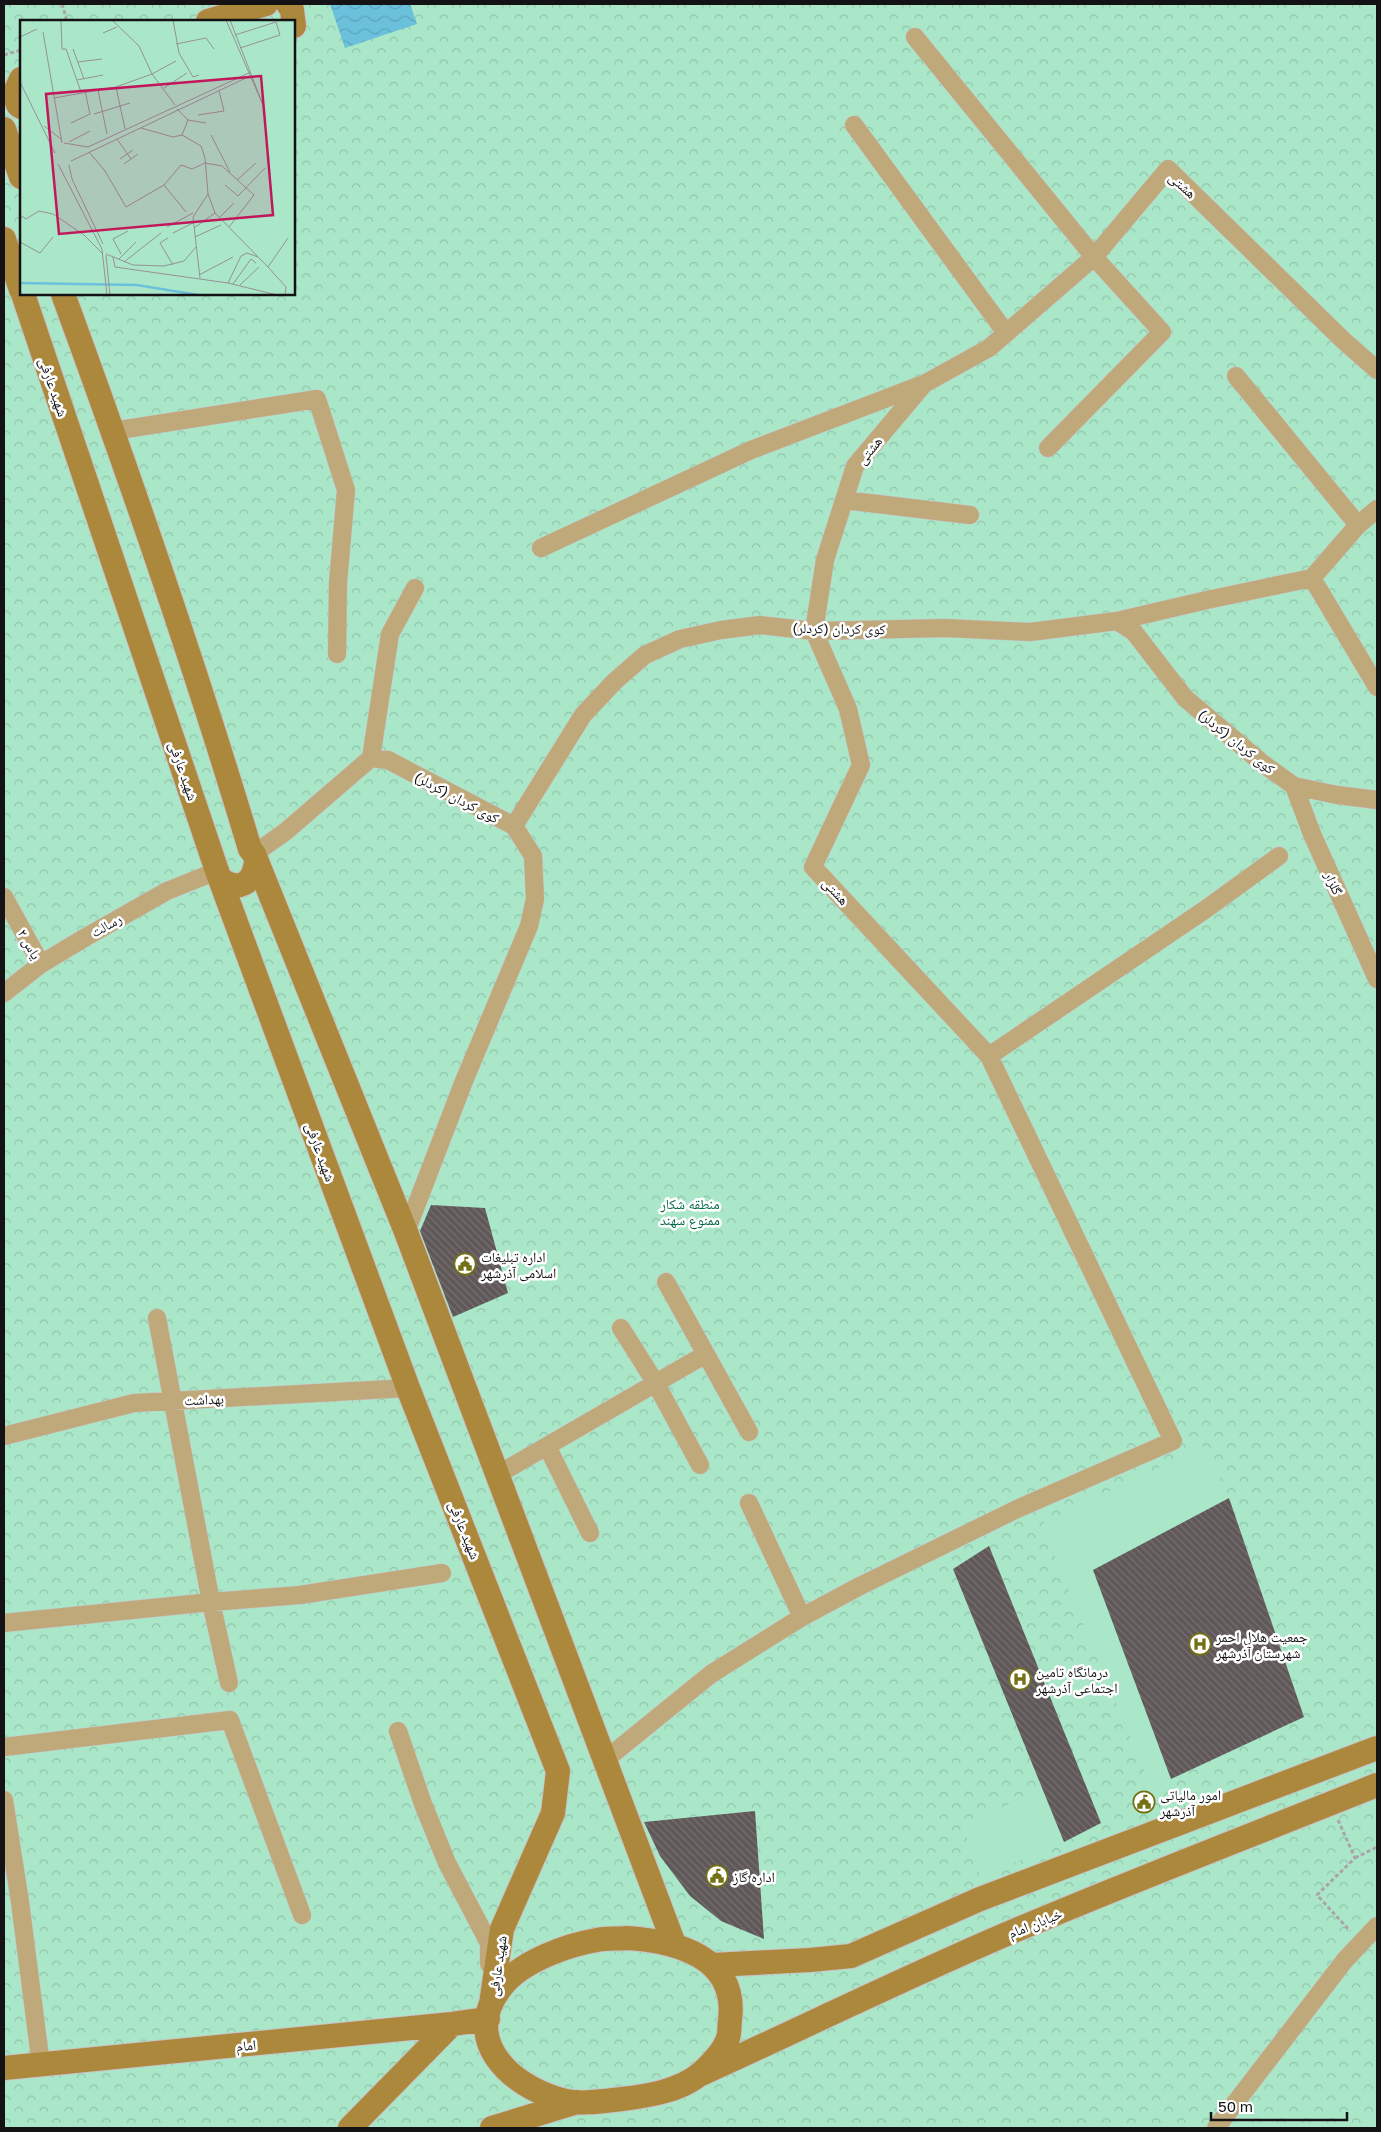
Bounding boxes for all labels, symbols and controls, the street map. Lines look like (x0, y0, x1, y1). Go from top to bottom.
inset map (20, 20, 295, 295)
street label: هشتی (1165, 168, 1200, 202)
street label: شهید عارفی (35, 355, 72, 419)
street label: هشتی (853, 433, 886, 468)
street label: کوی کردان (کردلر) (792, 619, 886, 638)
street label: کوی کردان (کردلر) (1195, 705, 1279, 778)
street label: شهید عارفی (165, 739, 202, 803)
street label: کوی کردان (کردلر) (411, 768, 502, 827)
street label: گلزار (1320, 868, 1347, 898)
street label: هشتی (818, 874, 853, 909)
street label: رسالت (88, 910, 125, 941)
street label: یاس ۲ (14, 926, 45, 963)
street label: شهید عارفی (302, 1120, 339, 1184)
park label: منطقه شکار ممنوع سهند (659, 1195, 720, 1230)
place label: اداره تبلیغات اسلامی آذرشهر (480, 1248, 556, 1282)
public building icon: اداره تبلیغات اسلامی آذرشهر (453, 1252, 477, 1276)
street label: بهداشت (184, 1389, 224, 1409)
street label: شهید عارفی (445, 1498, 484, 1562)
place label: جمعیت هلال احمر شهرستان آذرشهر (1215, 1628, 1308, 1662)
hospital icon: جمعیت هلال احمر شهرستان آذرشهر (1188, 1632, 1212, 1656)
place label: درمانگاه تامین اجتماعی آذرشهر (1035, 1663, 1118, 1697)
hospital icon: درمانگاه تامین اجتماعی آذرشهر (1008, 1667, 1032, 1691)
place label: امور مالیاتی آذرشهر (1159, 1786, 1221, 1820)
public building icon: امور مالیاتی آذرشهر (1132, 1790, 1156, 1814)
public building icon: اداره گاز (705, 1864, 729, 1888)
place label: اداره گاز (732, 1868, 775, 1886)
street label: خیابان امام (1006, 1904, 1065, 1943)
street label: شهید عارفی (484, 1934, 511, 1998)
street label: امام (235, 2035, 257, 2056)
scale bar (1211, 2090, 1347, 2122)
text: 50 m (1218, 2097, 1253, 2115)

